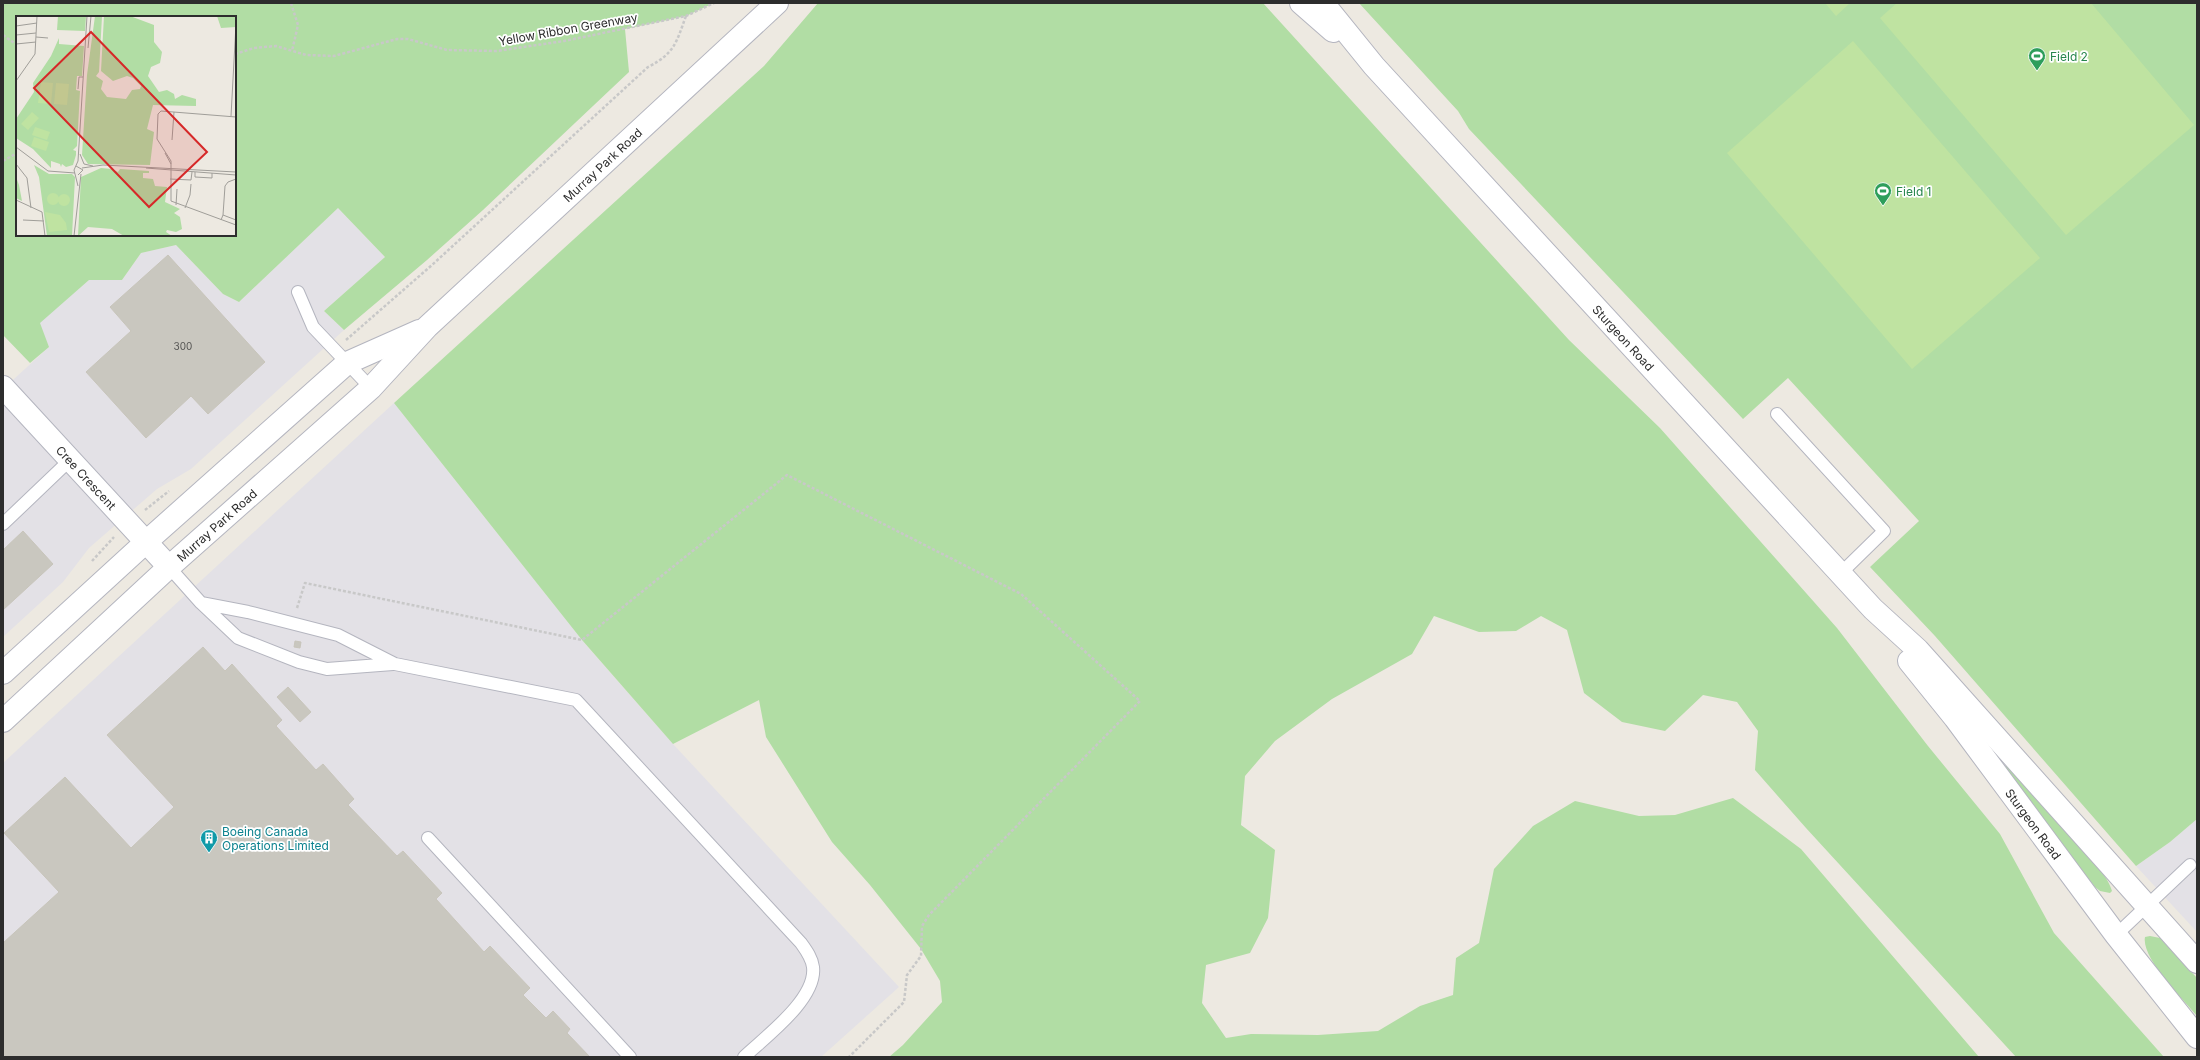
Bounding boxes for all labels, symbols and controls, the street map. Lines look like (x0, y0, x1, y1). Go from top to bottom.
street label: Yellow Ribbon Greenway (497, 9, 639, 49)
inset map (16, 16, 236, 236)
sports icon: Field 2 (2027, 46, 2047, 71)
place label: Field 2 (2050, 49, 2088, 64)
street label: Murray Park Road (560, 125, 645, 205)
sports icon: Field 1 (1873, 181, 1893, 206)
place label: Field 1 (1896, 184, 1932, 199)
street label: Sturgeon Road (1590, 302, 1658, 374)
house number: 300 (174, 340, 192, 352)
street label: Cree Crescent (53, 442, 120, 513)
street label: Murray Park Road (173, 485, 260, 564)
street label: Sturgeon Road (2002, 786, 2065, 862)
place label: Boeing Canada Operations Limited (222, 824, 329, 853)
building icon: Boeing Canada Operations Limited (199, 828, 219, 853)

